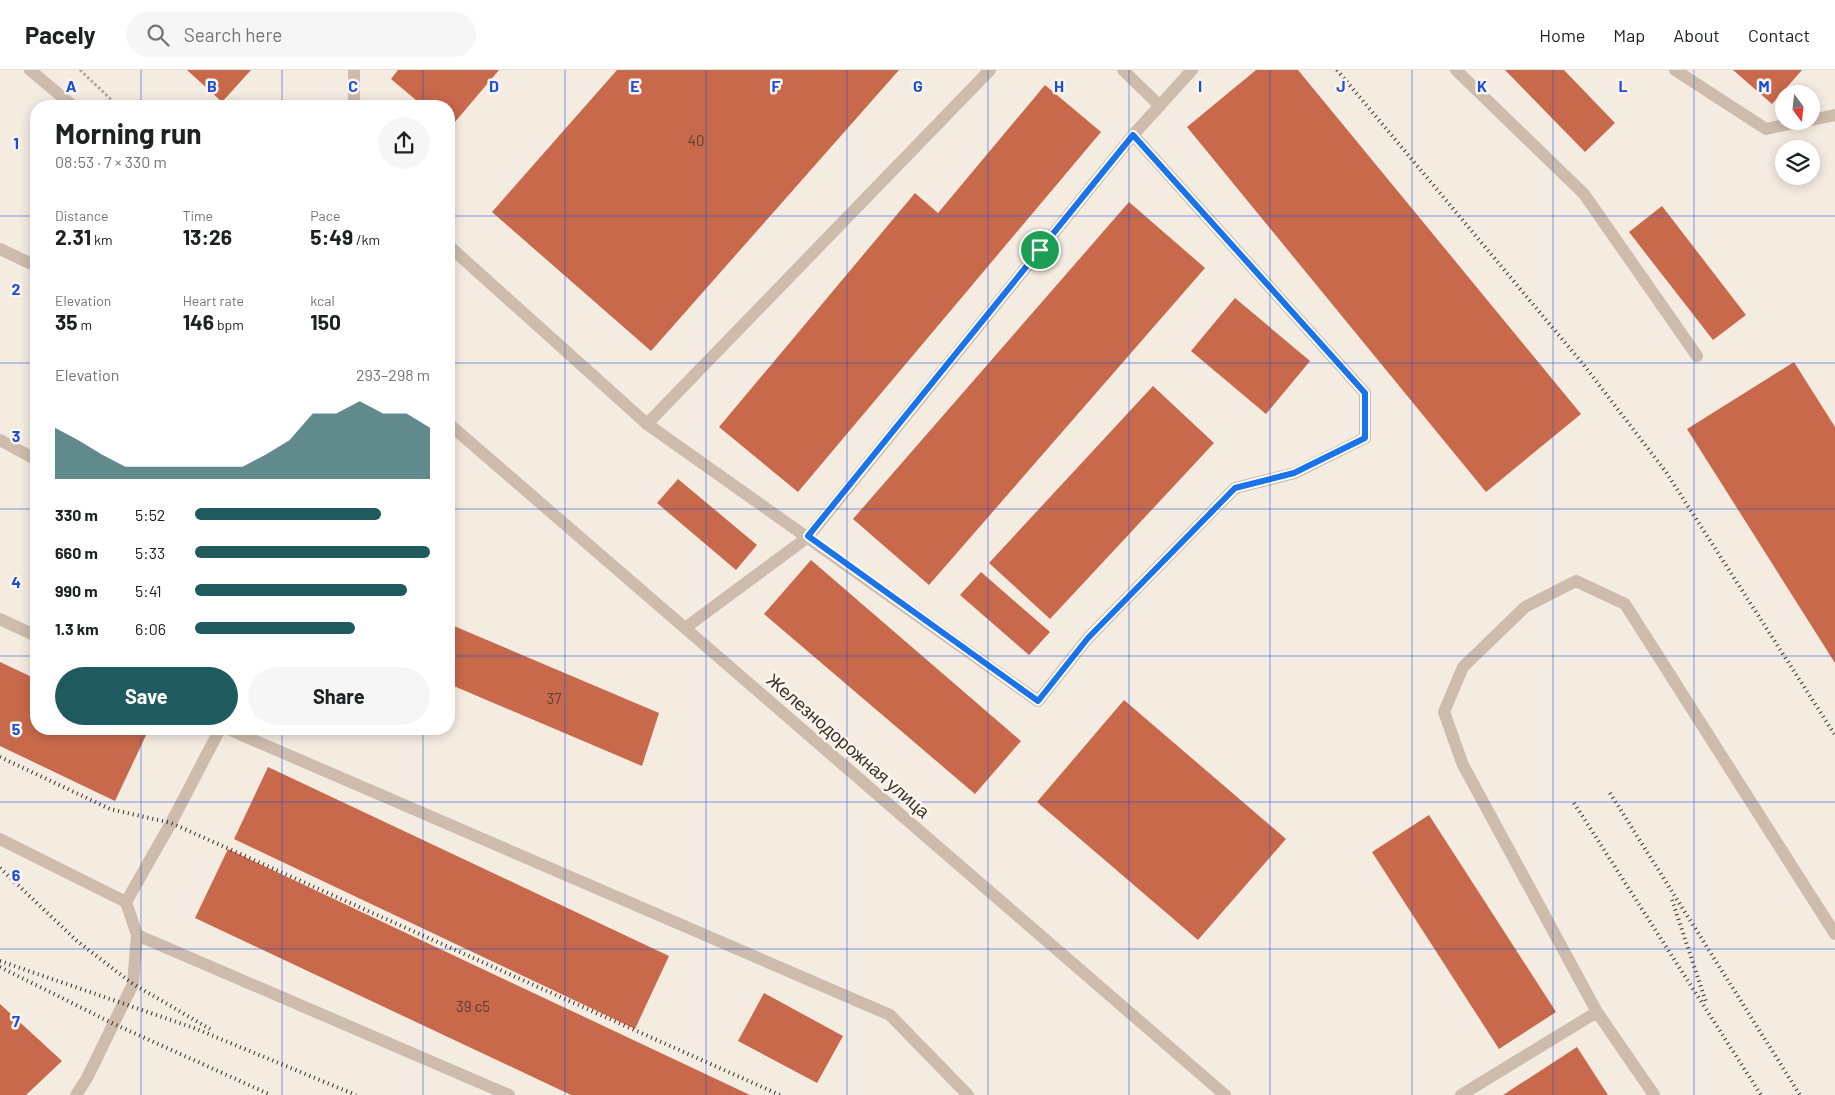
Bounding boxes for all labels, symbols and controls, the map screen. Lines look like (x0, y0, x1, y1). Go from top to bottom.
search box (126, 12, 476, 57)
text: Pacely (25, 20, 96, 49)
icon: search (144, 21, 172, 49)
text: Search here (184, 23, 282, 46)
text: Home (1539, 24, 1585, 46)
text: Map (1613, 24, 1645, 46)
text: About (1673, 24, 1720, 46)
text: Contact (1748, 24, 1810, 46)
text: A (66, 76, 77, 95)
text: B (207, 76, 217, 95)
text: C (348, 76, 358, 95)
text: D (489, 76, 499, 95)
text: E (630, 76, 640, 95)
text: F (772, 76, 781, 95)
text: G (913, 76, 923, 95)
text: H (1054, 76, 1064, 95)
text: I (1198, 76, 1202, 95)
text: J (1336, 76, 1346, 95)
text: K (1477, 76, 1487, 95)
text: L (1618, 76, 1628, 95)
text: M (1758, 76, 1770, 95)
north arrow (1775, 85, 1820, 130)
map controls (1775, 85, 1820, 185)
text: Morning run (55, 116, 202, 150)
button: share (378, 117, 430, 169)
house number: 40 (688, 131, 704, 149)
text: 1 (13, 133, 19, 152)
button: layers (1775, 140, 1820, 185)
text: 08:53 · 7 × 330 m (55, 152, 167, 171)
text: Distance (55, 207, 108, 224)
text: Time (183, 207, 213, 224)
text: Pace (310, 207, 340, 224)
text: 2.31 (55, 224, 91, 249)
text: 13:26 (183, 224, 232, 249)
text: 5:49 (310, 224, 353, 249)
pin (1019, 229, 1061, 271)
text: km (91, 231, 113, 248)
text: /km (353, 231, 380, 248)
icon: arrive (1026, 236, 1054, 264)
text: 2 (12, 279, 21, 298)
text: Elevation (55, 292, 111, 309)
text: Heart rate (183, 292, 244, 309)
text: kcal (310, 292, 335, 309)
text: 35 (55, 309, 78, 334)
text: 146 (183, 309, 214, 334)
text: 150 (310, 309, 341, 334)
text: m (78, 316, 92, 333)
text: bpm (214, 316, 244, 333)
text: Elevation (55, 365, 119, 384)
text: 293–298 m (356, 365, 430, 384)
text: 3 (12, 426, 20, 445)
text: 330 m (55, 505, 98, 524)
text: 5:52 (135, 505, 165, 524)
text: 660 m (55, 543, 98, 562)
text: 5:33 (135, 543, 165, 562)
text: 4 (11, 572, 21, 591)
text: 990 m (55, 581, 98, 600)
text: 5:41 (135, 581, 162, 600)
text: 1.3 km (55, 619, 99, 638)
text: 6:06 (135, 619, 166, 638)
button: Save (55, 667, 238, 725)
button: Share (248, 667, 430, 725)
street label: Железнодорожная улица (763, 668, 935, 823)
house number: 37 (547, 689, 561, 707)
text: 5 (12, 719, 21, 738)
text: 6 (12, 865, 21, 884)
house number: 39 с5 (456, 997, 490, 1015)
text: 7 (12, 1011, 20, 1030)

